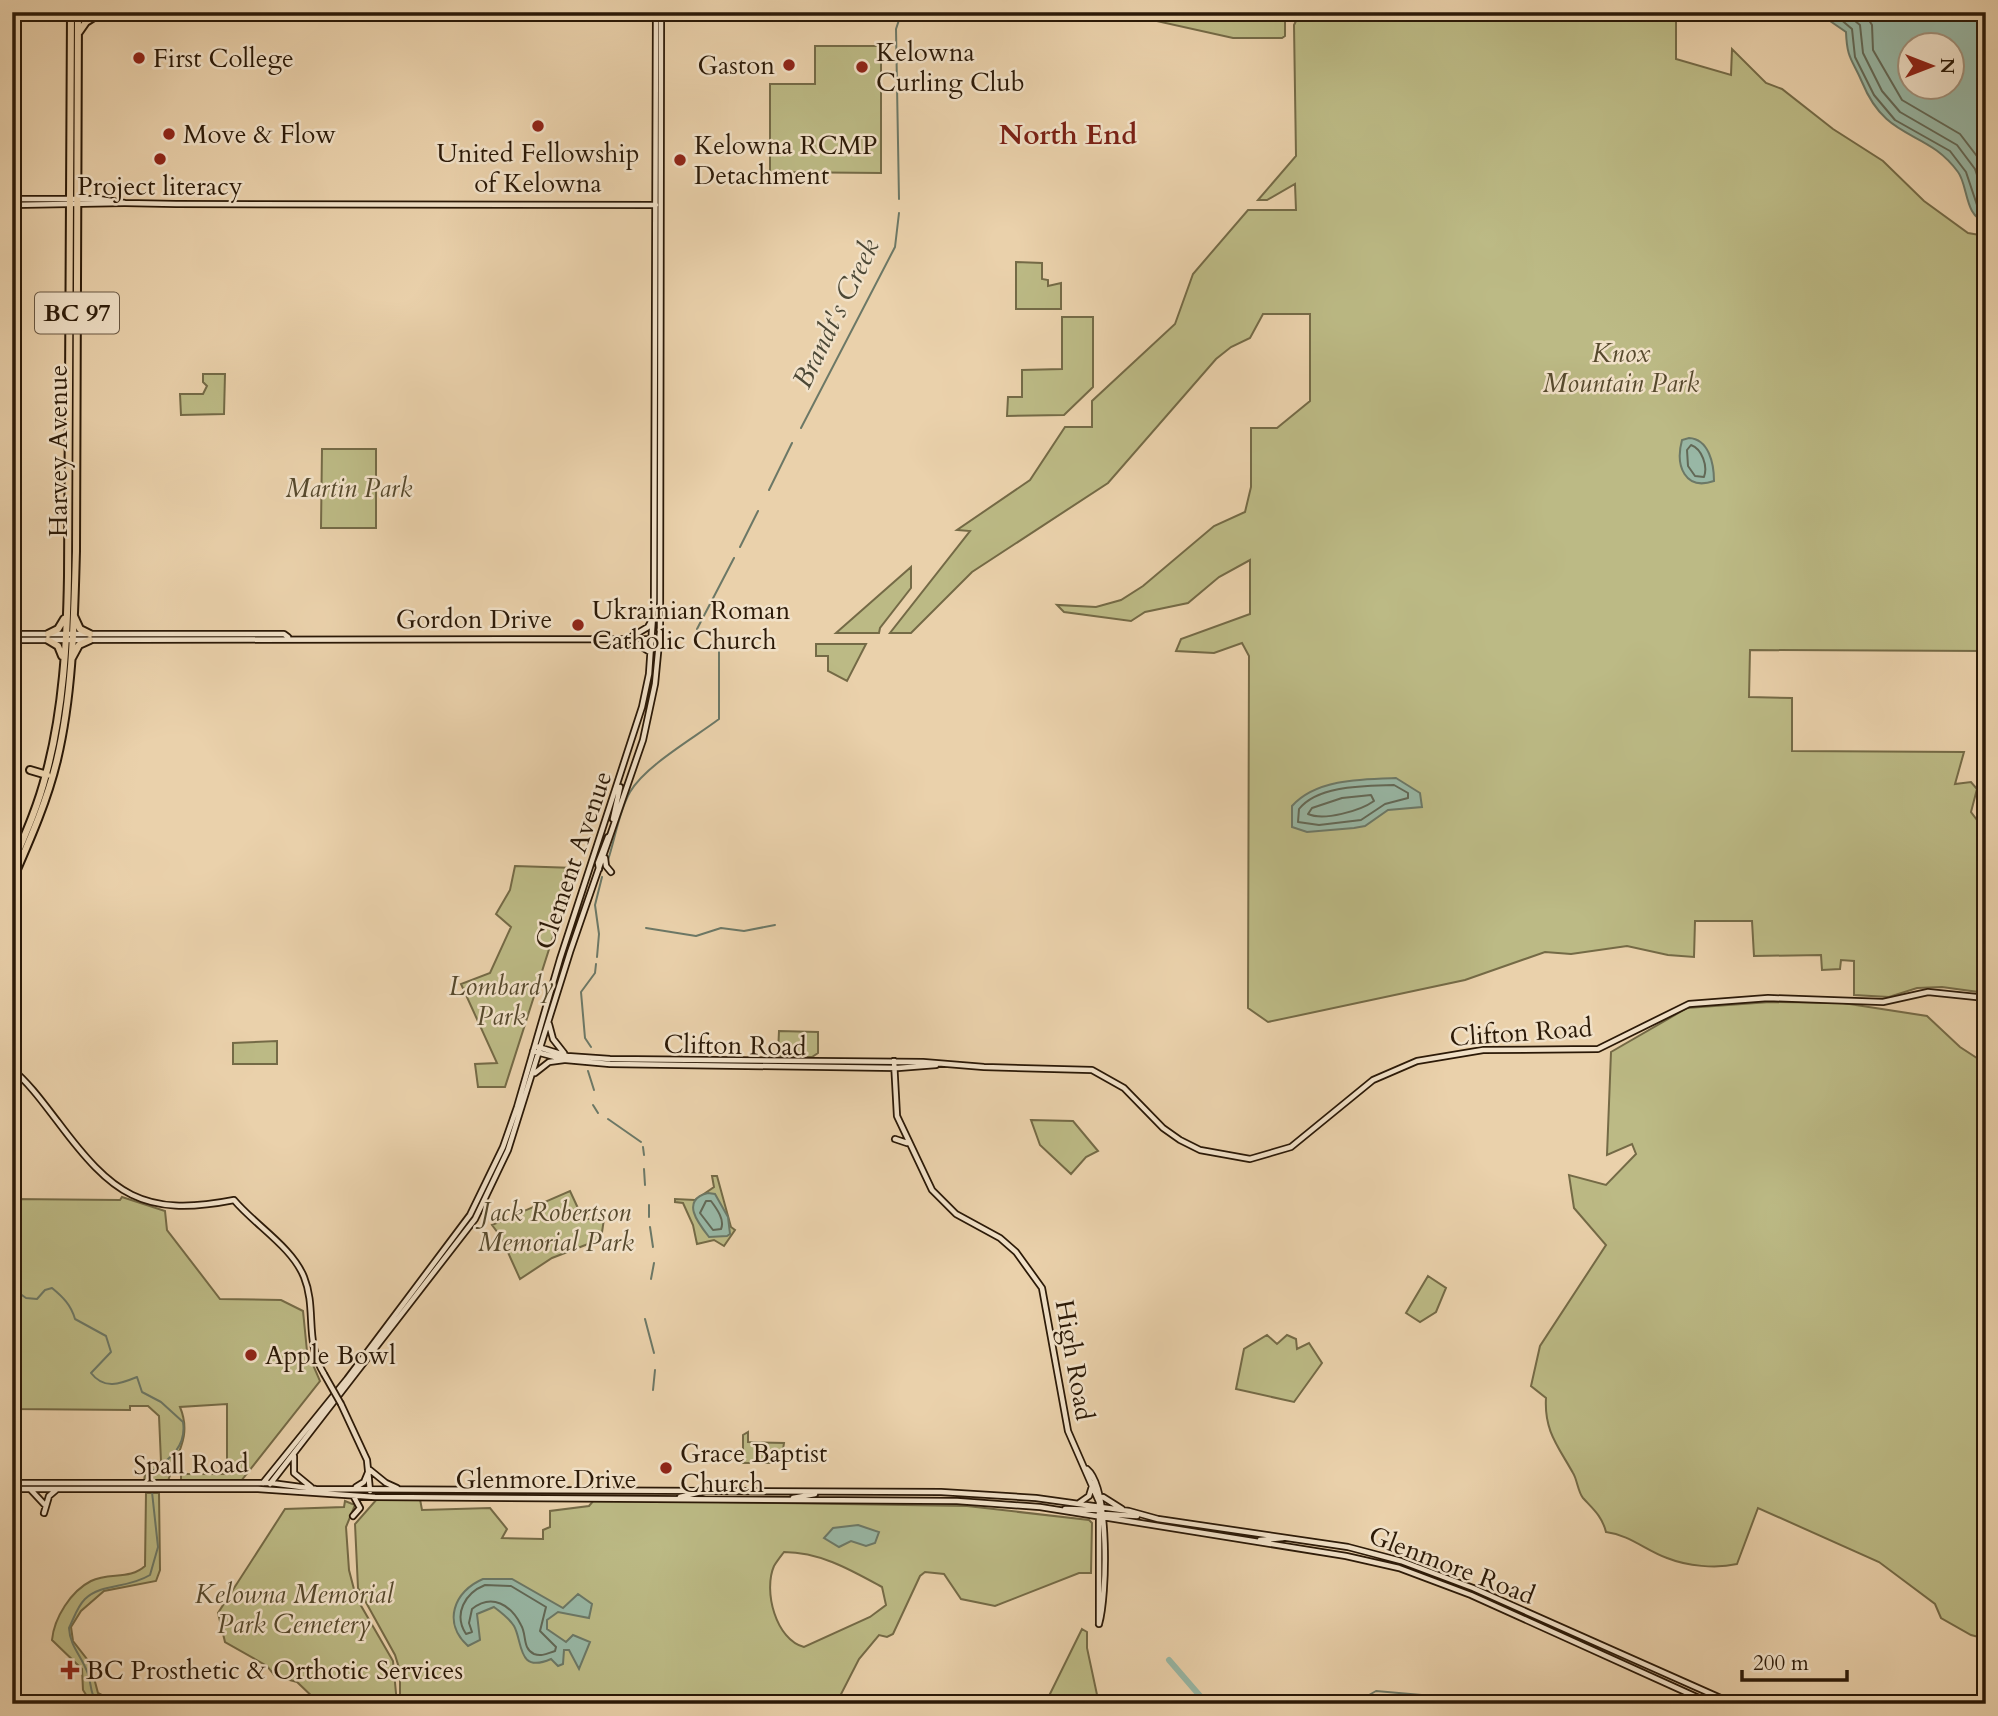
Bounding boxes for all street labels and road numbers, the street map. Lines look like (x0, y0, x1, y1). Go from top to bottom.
road number: BC 97 (35, 292, 119, 334)
street label: Harvey Avenue (41, 365, 76, 537)
street label: Gordon Drive (396, 602, 552, 637)
street label: Clement Avenue (527, 766, 620, 954)
street label: Clifton Road (1449, 1010, 1594, 1055)
street label: Clifton Road (663, 1027, 807, 1064)
street label: High Road (1047, 1297, 1102, 1423)
street label: Spall Road (133, 1446, 249, 1483)
street label: Glenmore Drive (456, 1462, 636, 1497)
street label: Glenmore Road (1364, 1518, 1540, 1613)

